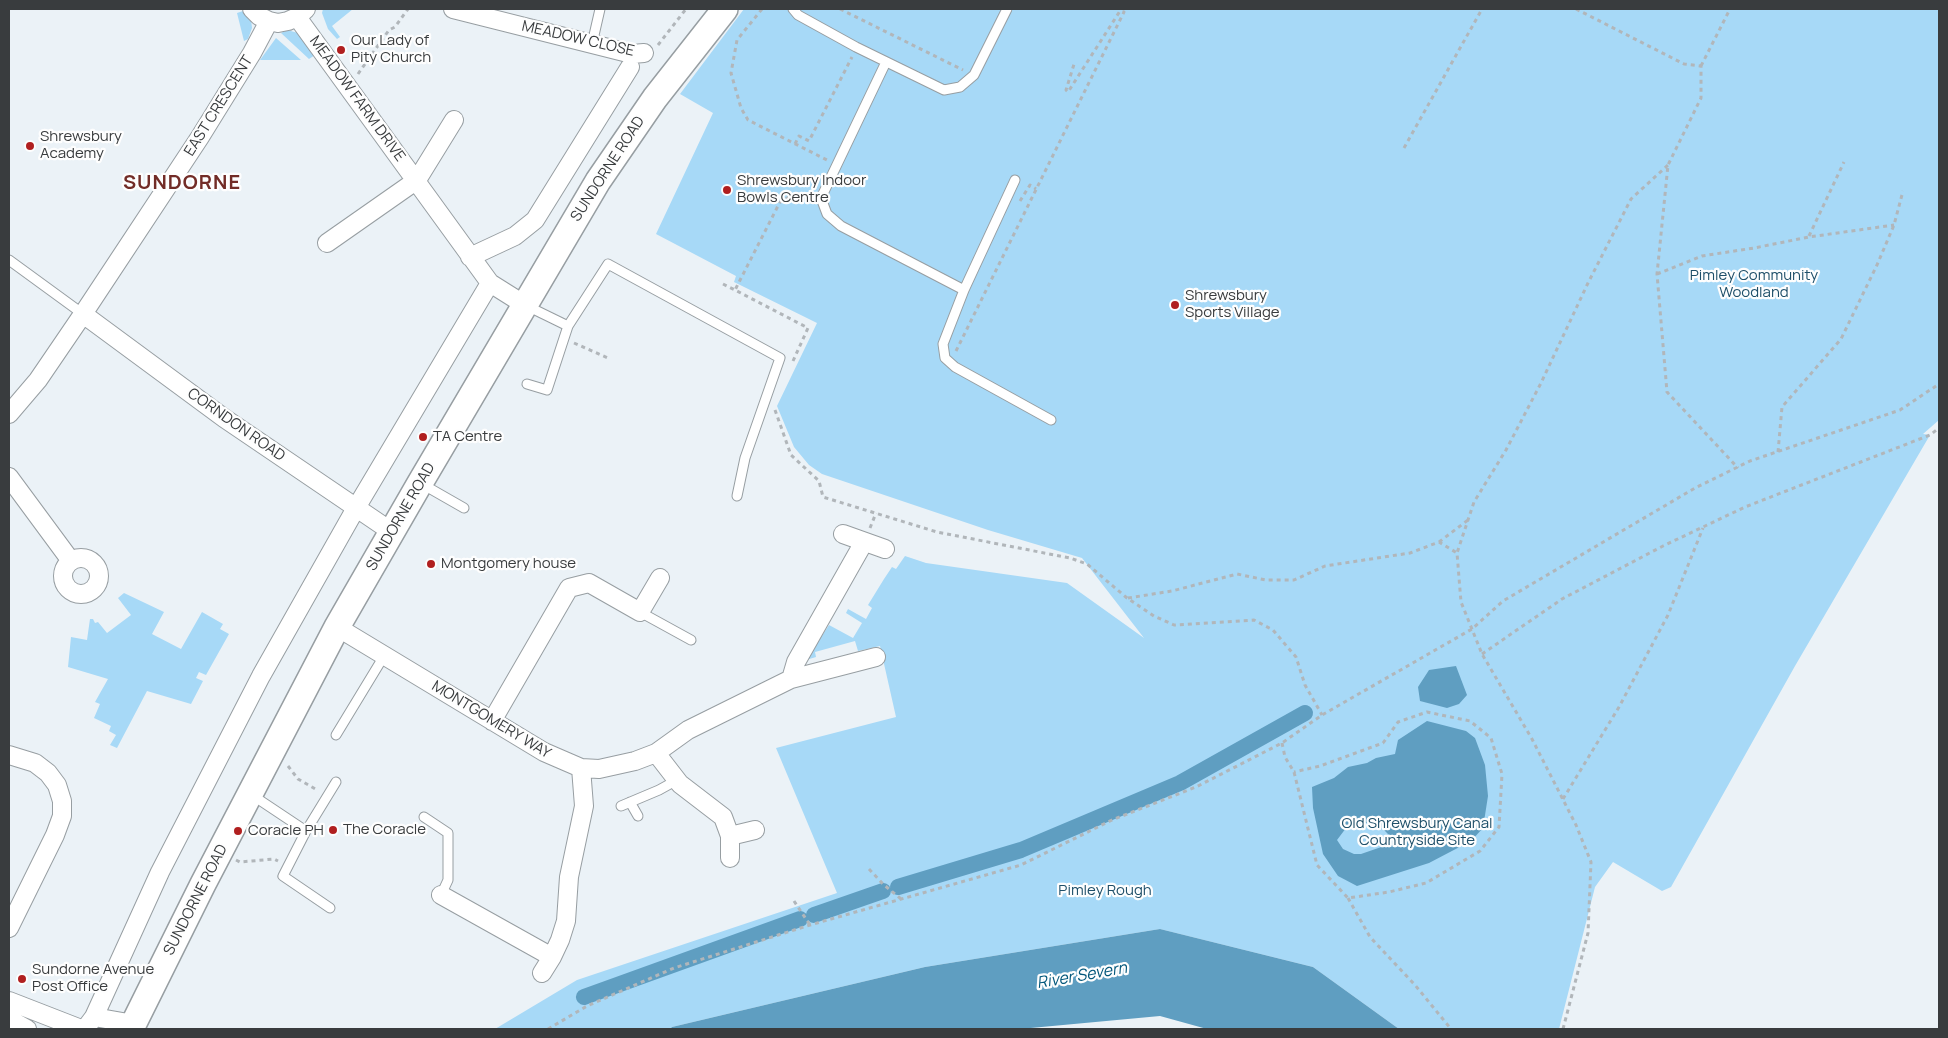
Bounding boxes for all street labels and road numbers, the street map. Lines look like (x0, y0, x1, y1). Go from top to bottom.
street label: MEADOW CLOSE (520, 17, 636, 61)
street label: MEADOW FARM DRIVE (305, 33, 409, 165)
street label: EAST CRESCENT (181, 52, 257, 160)
street label: SUNDORNE ROAD (567, 113, 649, 225)
street label: CORNDON ROAD (184, 385, 288, 465)
street label: SUNDORNE ROAD (363, 460, 439, 574)
street label: MONTGOMERY WAY (428, 677, 554, 763)
street label: SUNDORNE ROAD (160, 842, 232, 958)

